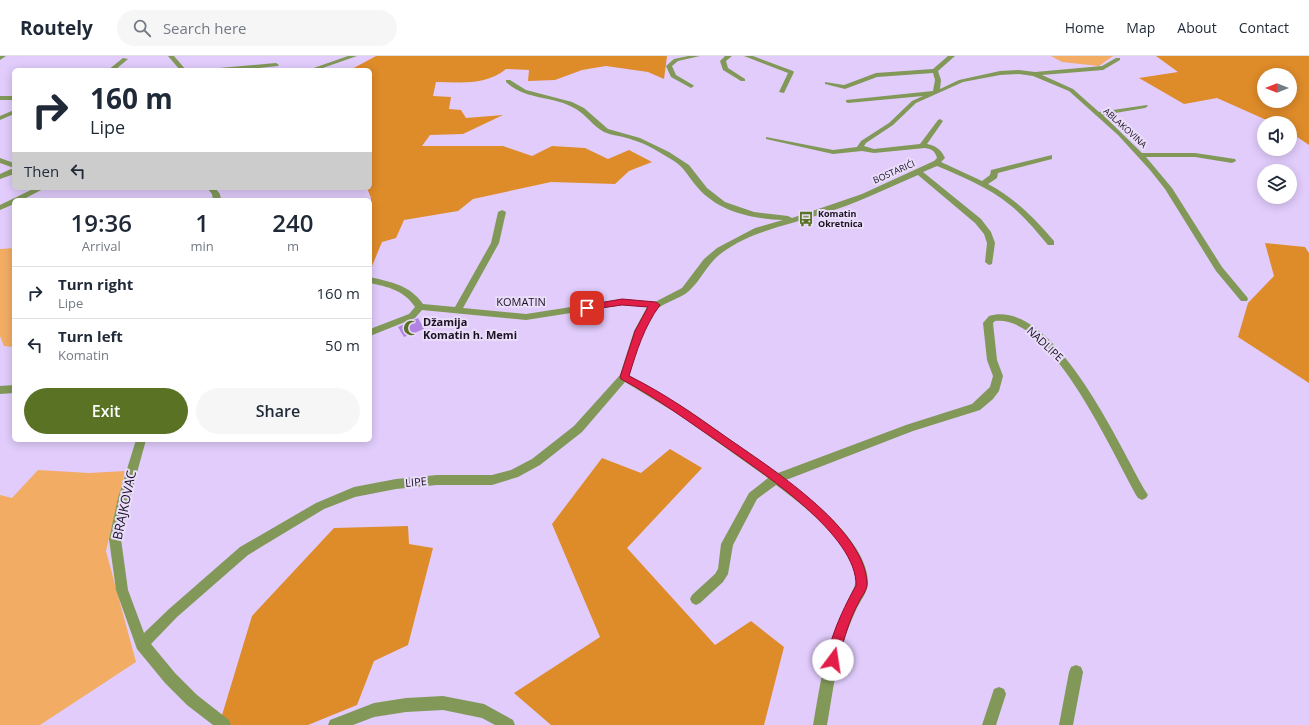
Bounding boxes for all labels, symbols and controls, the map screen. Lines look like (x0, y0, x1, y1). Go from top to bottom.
search box (117, 10, 397, 46)
text: Routely (20, 15, 93, 41)
icon: search (131, 17, 153, 39)
text: Search here (163, 18, 246, 38)
text: Home (1065, 18, 1104, 37)
text: Map (1126, 18, 1155, 37)
text: About (1177, 18, 1217, 37)
text: Contact (1239, 18, 1289, 37)
north arrow (1257, 68, 1297, 108)
map controls (1257, 68, 1297, 204)
text: 160 m (90, 79, 173, 117)
icon: right (24, 84, 76, 136)
street label: ABLAKOVINA (1101, 104, 1150, 151)
text: Lipe (90, 115, 125, 139)
button: sound (1257, 116, 1297, 156)
street label: BOSTARIĆI (871, 157, 917, 187)
icon: left (67, 160, 89, 182)
text: Then (24, 161, 59, 181)
button: layers (1257, 164, 1297, 204)
text: 19:36 (71, 206, 132, 239)
text: 1 (195, 206, 209, 239)
text: 240 (272, 206, 313, 239)
place label: Komatin Okretnica (818, 207, 863, 230)
bus stop icon: Komatin Okretnica (797, 210, 815, 228)
text: Arrival (82, 237, 121, 255)
text: min (191, 237, 214, 255)
text: m (287, 237, 299, 255)
text: Turn right (58, 274, 133, 294)
icon: right (24, 282, 46, 304)
text: 160 m (316, 283, 360, 303)
pin (570, 291, 604, 325)
text: Lipe (58, 294, 83, 312)
street label: KOMATIN (496, 294, 546, 309)
icon: arrive (576, 297, 598, 319)
place label: Džamija Komatin h. Memi (423, 314, 517, 342)
mosque icon: Džamija Komatin h. Memi (402, 319, 420, 337)
street label: NADLIPE (1024, 323, 1067, 364)
text: Turn left (58, 326, 123, 346)
icon: left (24, 334, 46, 356)
text: 50 m (325, 335, 360, 355)
text: Komatin (58, 346, 109, 364)
button: Exit (24, 388, 188, 434)
button: Share (196, 388, 360, 434)
street label: BRAJKOVAC (108, 469, 140, 541)
street label: LIPE (405, 473, 427, 490)
position arrow (812, 639, 854, 681)

